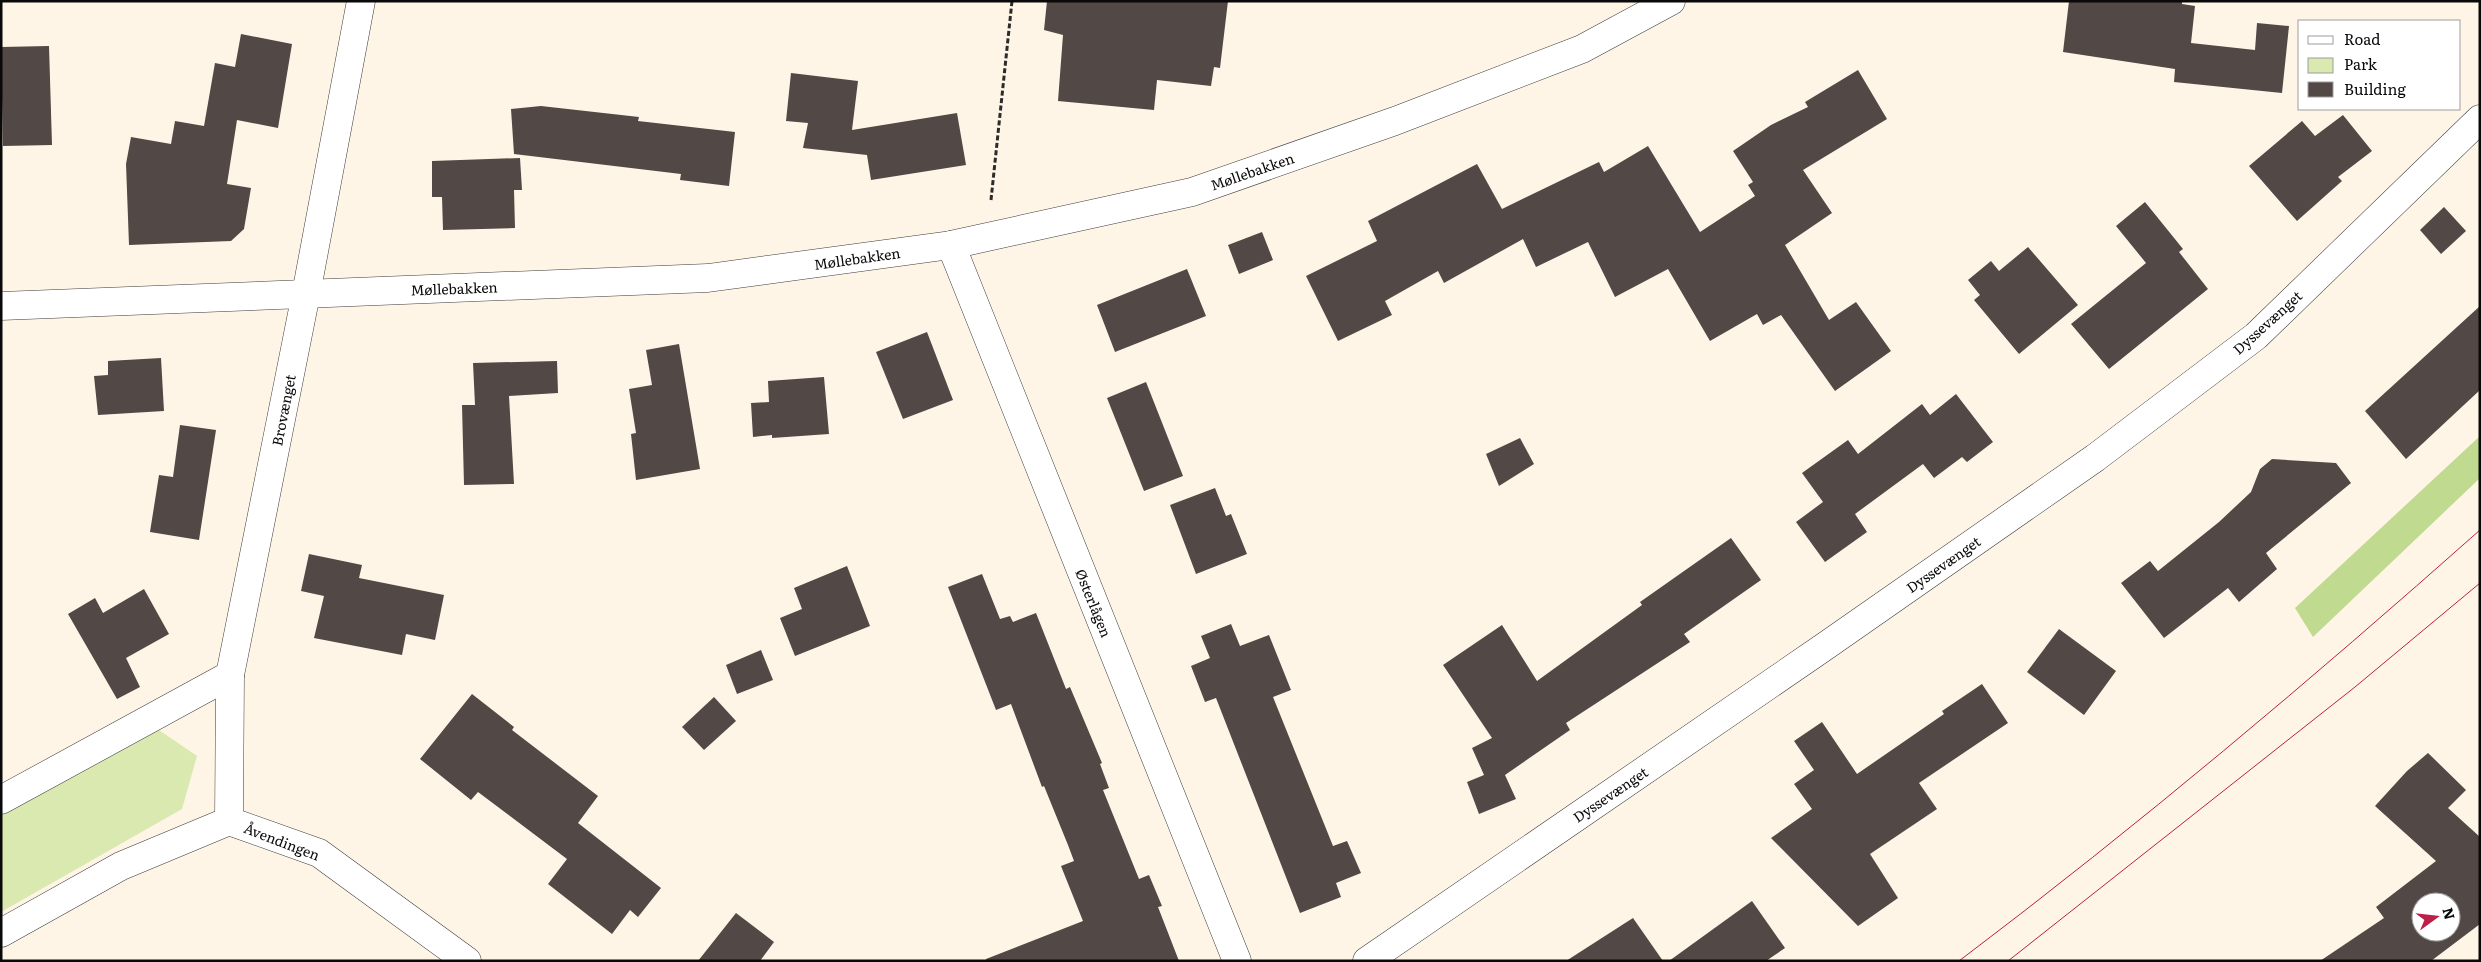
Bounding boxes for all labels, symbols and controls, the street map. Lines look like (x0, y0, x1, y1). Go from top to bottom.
legend (2298, 20, 2461, 110)
text: Road (2344, 27, 2380, 50)
text: Park (2344, 52, 2378, 75)
text: Building (2344, 77, 2406, 100)
street label: Møllebakken (1208, 147, 1296, 195)
street label: Møllebakken (812, 242, 902, 274)
street label: Møllebakken (410, 276, 498, 300)
street label: Dyssevænget (2228, 285, 2306, 358)
street label: Brovænget (266, 372, 300, 447)
street label: Dyssevænget (1902, 531, 1985, 597)
street label: Østerlågen (1071, 566, 1117, 640)
street label: Dyssevænget (1568, 761, 1652, 827)
street label: Åvendingen (241, 817, 323, 865)
north arrow (2411, 892, 2461, 942)
text: N (2438, 905, 2461, 922)

